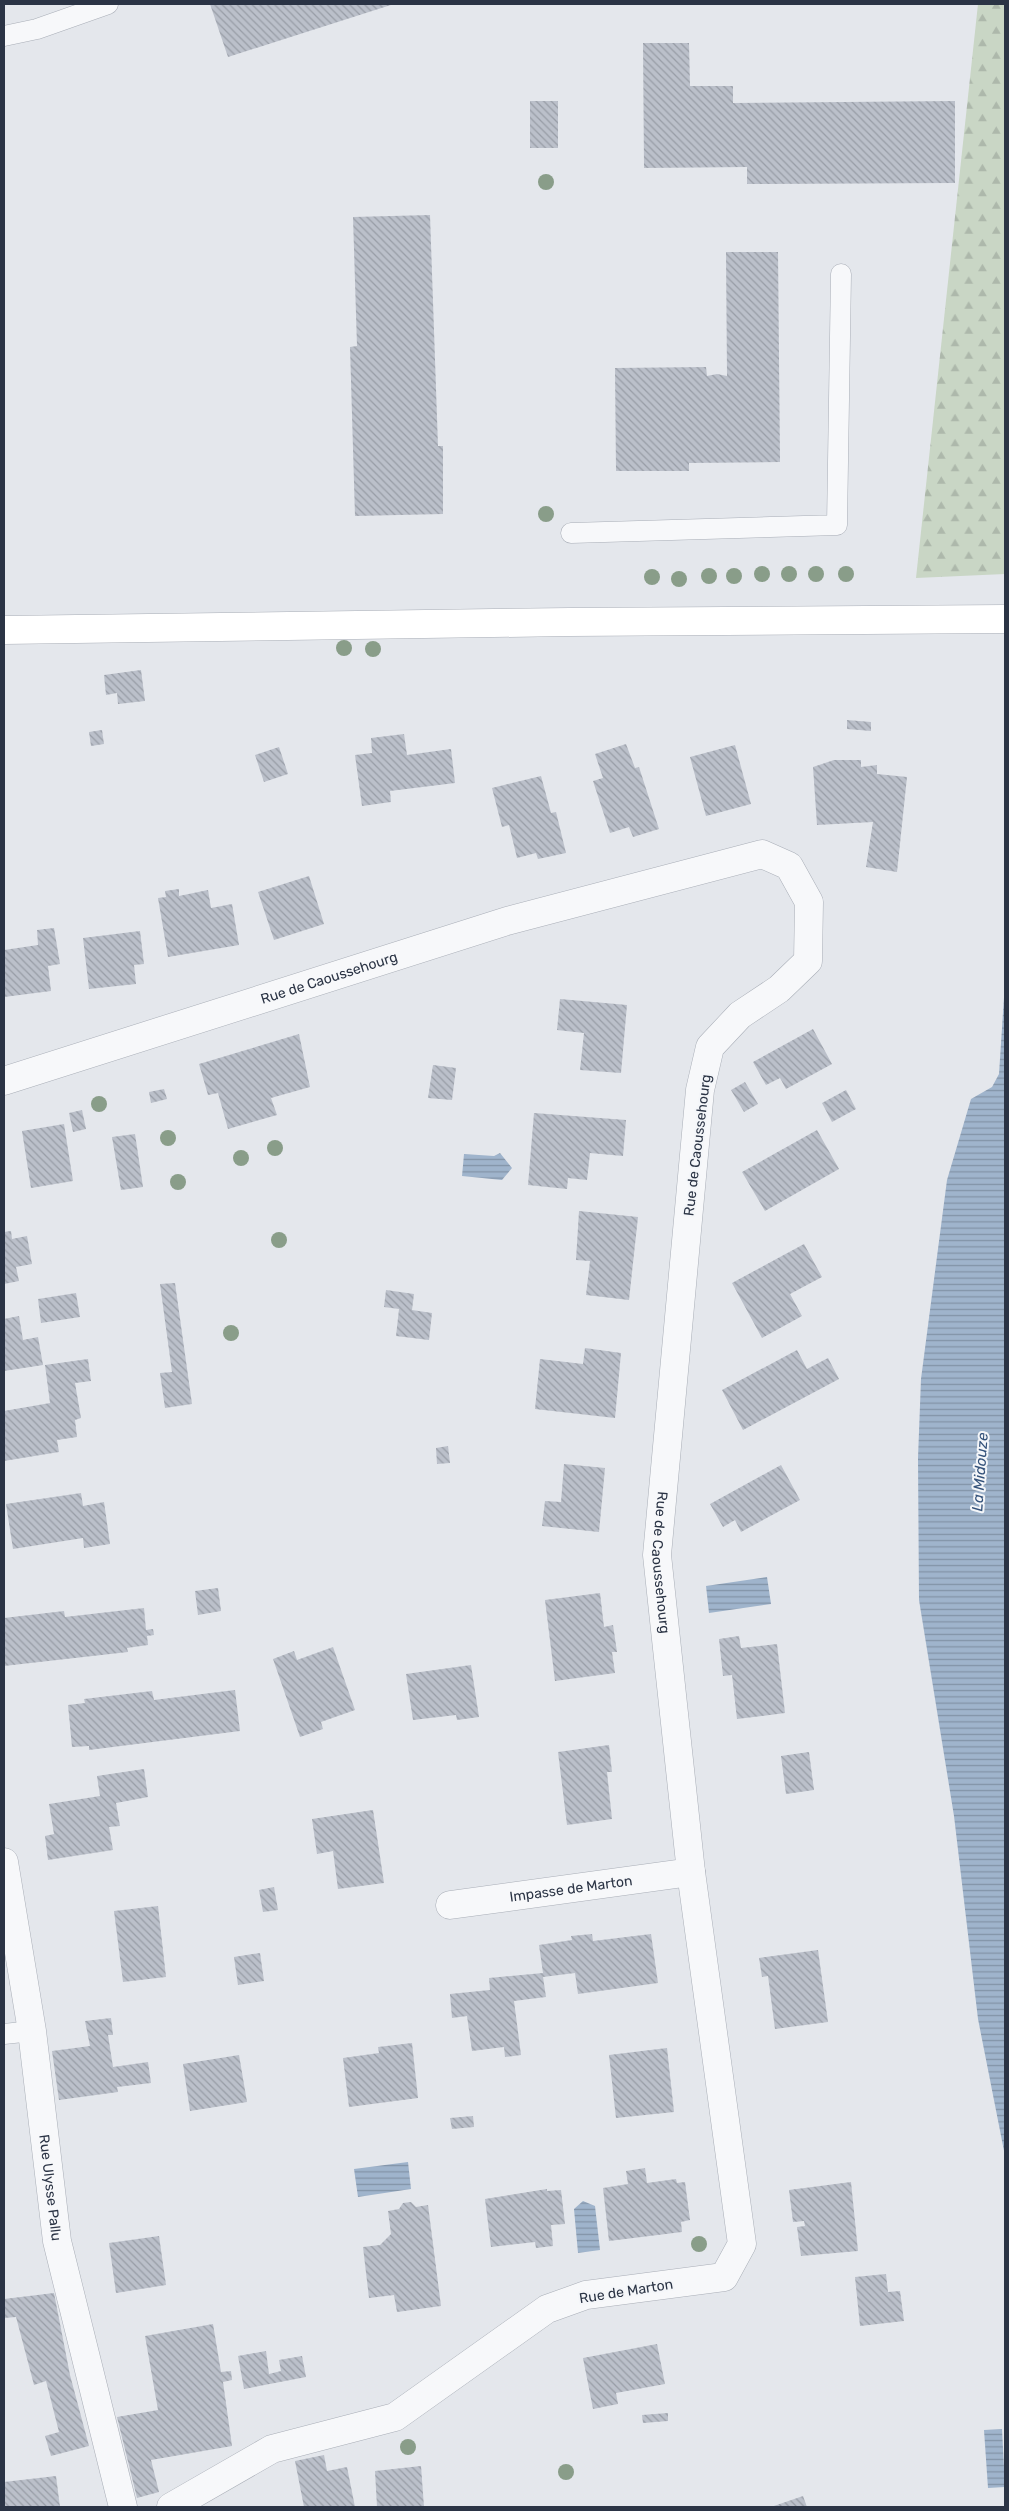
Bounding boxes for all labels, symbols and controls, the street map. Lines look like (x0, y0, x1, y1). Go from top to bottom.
street label: Rue de Caoussehourg (259, 948, 400, 1008)
street label: Rue de Caoussehourg (680, 1073, 715, 1217)
water label: La Midouze (968, 1431, 992, 1512)
street label: Rue de Caoussehourg (648, 1491, 673, 1634)
street label: Impasse de Marton (508, 1872, 633, 1906)
street label: Rue Ulysse Pallu (35, 2133, 65, 2242)
street label: Rue de Marton (578, 2276, 674, 2307)

